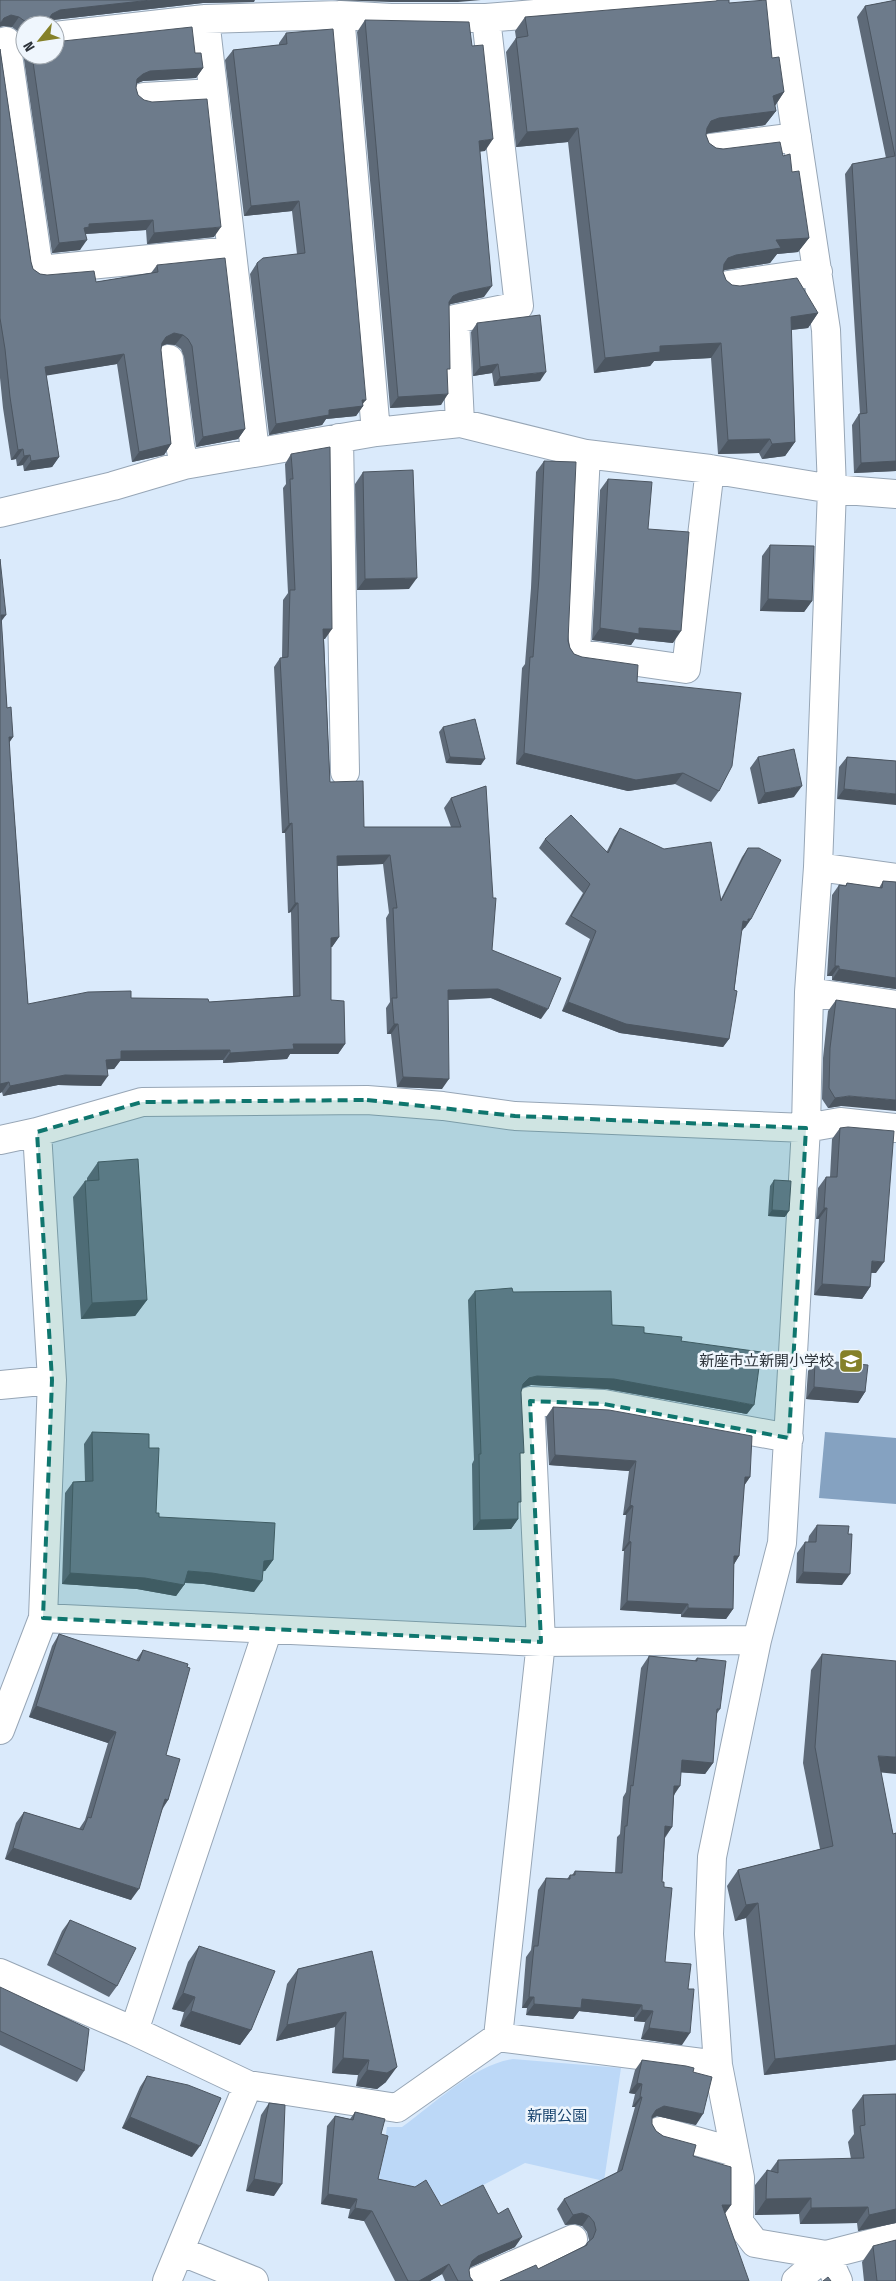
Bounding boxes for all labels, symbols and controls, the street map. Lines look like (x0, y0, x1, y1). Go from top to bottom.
north arrow (15, 15, 65, 65)
text: N (20, 38, 39, 54)
school or university icon: 新座市立新開小学校 (838, 1348, 864, 1374)
place label: 新座市立新開小学校 (699, 1352, 834, 1370)
park label: 新開公園 (527, 2107, 587, 2125)

